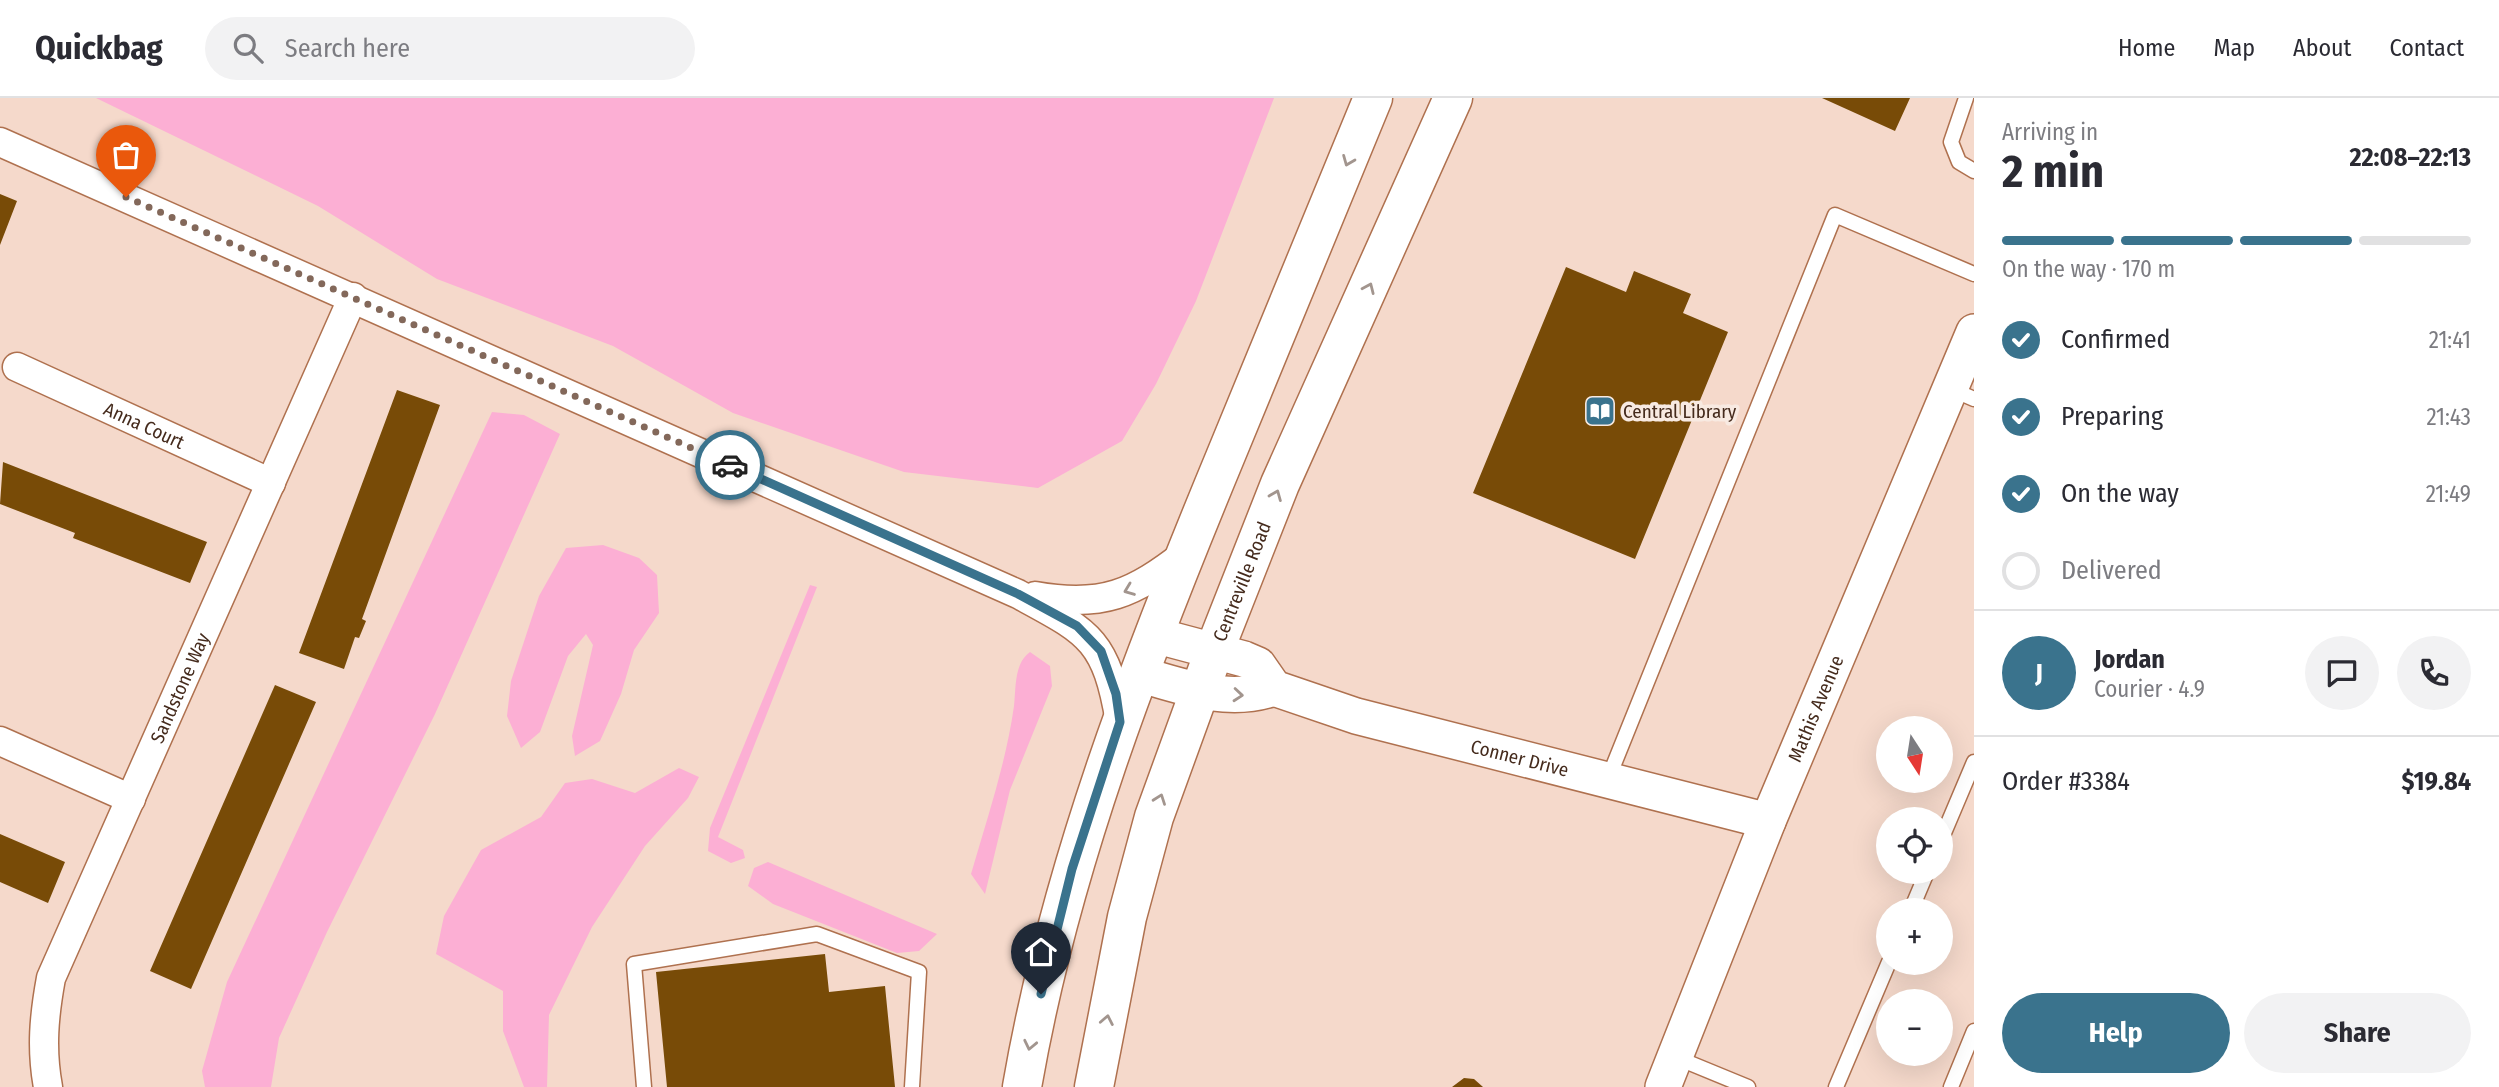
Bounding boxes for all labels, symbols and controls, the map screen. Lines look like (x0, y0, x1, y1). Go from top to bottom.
search box (205, 17, 695, 80)
text: Quickbag (35, 28, 163, 68)
icon: search (229, 29, 267, 67)
text: Search here (285, 33, 410, 64)
text: Home (2118, 34, 2175, 62)
text: Map (2213, 34, 2255, 62)
text: About (2293, 34, 2351, 62)
text: Contact (2389, 34, 2464, 62)
text: Arriving in (2002, 118, 2098, 146)
pin (96, 125, 156, 197)
icon: bag (107, 136, 145, 174)
text: 22:08–22:13 (2350, 142, 2471, 173)
text: 2 min (2002, 144, 2104, 199)
one-way arrow (1342, 154, 1356, 166)
text: On the way · 170 m (2002, 255, 2175, 283)
one-way arrow (1361, 282, 1375, 295)
icon: check (2002, 321, 2040, 359)
text: Confirmed (2061, 324, 2171, 355)
text: 21:41 (2429, 326, 2471, 354)
library icon: Central Library (1583, 394, 1617, 428)
street label: Anna Court (100, 397, 189, 454)
icon: check (2002, 398, 2040, 436)
place label: Central Library (1623, 400, 1737, 423)
text: Preparing (2061, 401, 2163, 432)
text: 21:43 (2426, 403, 2471, 431)
courier (695, 430, 765, 500)
icon: car (711, 446, 749, 484)
icon: check (2002, 475, 2040, 513)
text: On the way (2061, 478, 2179, 509)
text: 21:49 (2426, 480, 2471, 508)
one-way arrow (1267, 489, 1281, 501)
street label: Centreville Road (1208, 519, 1276, 645)
text: Delivered (2061, 555, 2162, 586)
one-way arrow (1123, 582, 1135, 596)
street label: Sandstone Way (146, 629, 215, 747)
button: chat (2305, 636, 2379, 710)
button: phone (2397, 636, 2471, 710)
text: Jordan (2094, 644, 2165, 675)
street label: Mathis Avenue (1783, 652, 1848, 766)
text: J (2035, 658, 2043, 689)
text: Courier · 4.9 (2094, 675, 2205, 703)
one-way arrow (1232, 687, 1243, 702)
north arrow (1876, 716, 1953, 793)
map controls (1876, 716, 1953, 1066)
street label: Conner Drive (1468, 735, 1571, 782)
text: Order #3384 (2002, 766, 2130, 797)
text: $19.84 (2402, 766, 2471, 797)
one-way arrow (1152, 794, 1166, 806)
button: locate (1876, 807, 1953, 884)
button: + (1876, 898, 1953, 975)
pin (1011, 922, 1071, 994)
icon: home (1022, 933, 1060, 971)
button: − (1876, 989, 1953, 1066)
button: Help (2002, 993, 2230, 1073)
button: Share (2244, 993, 2471, 1073)
one-way arrow (1098, 1014, 1113, 1026)
one-way arrow (1024, 1039, 1038, 1051)

